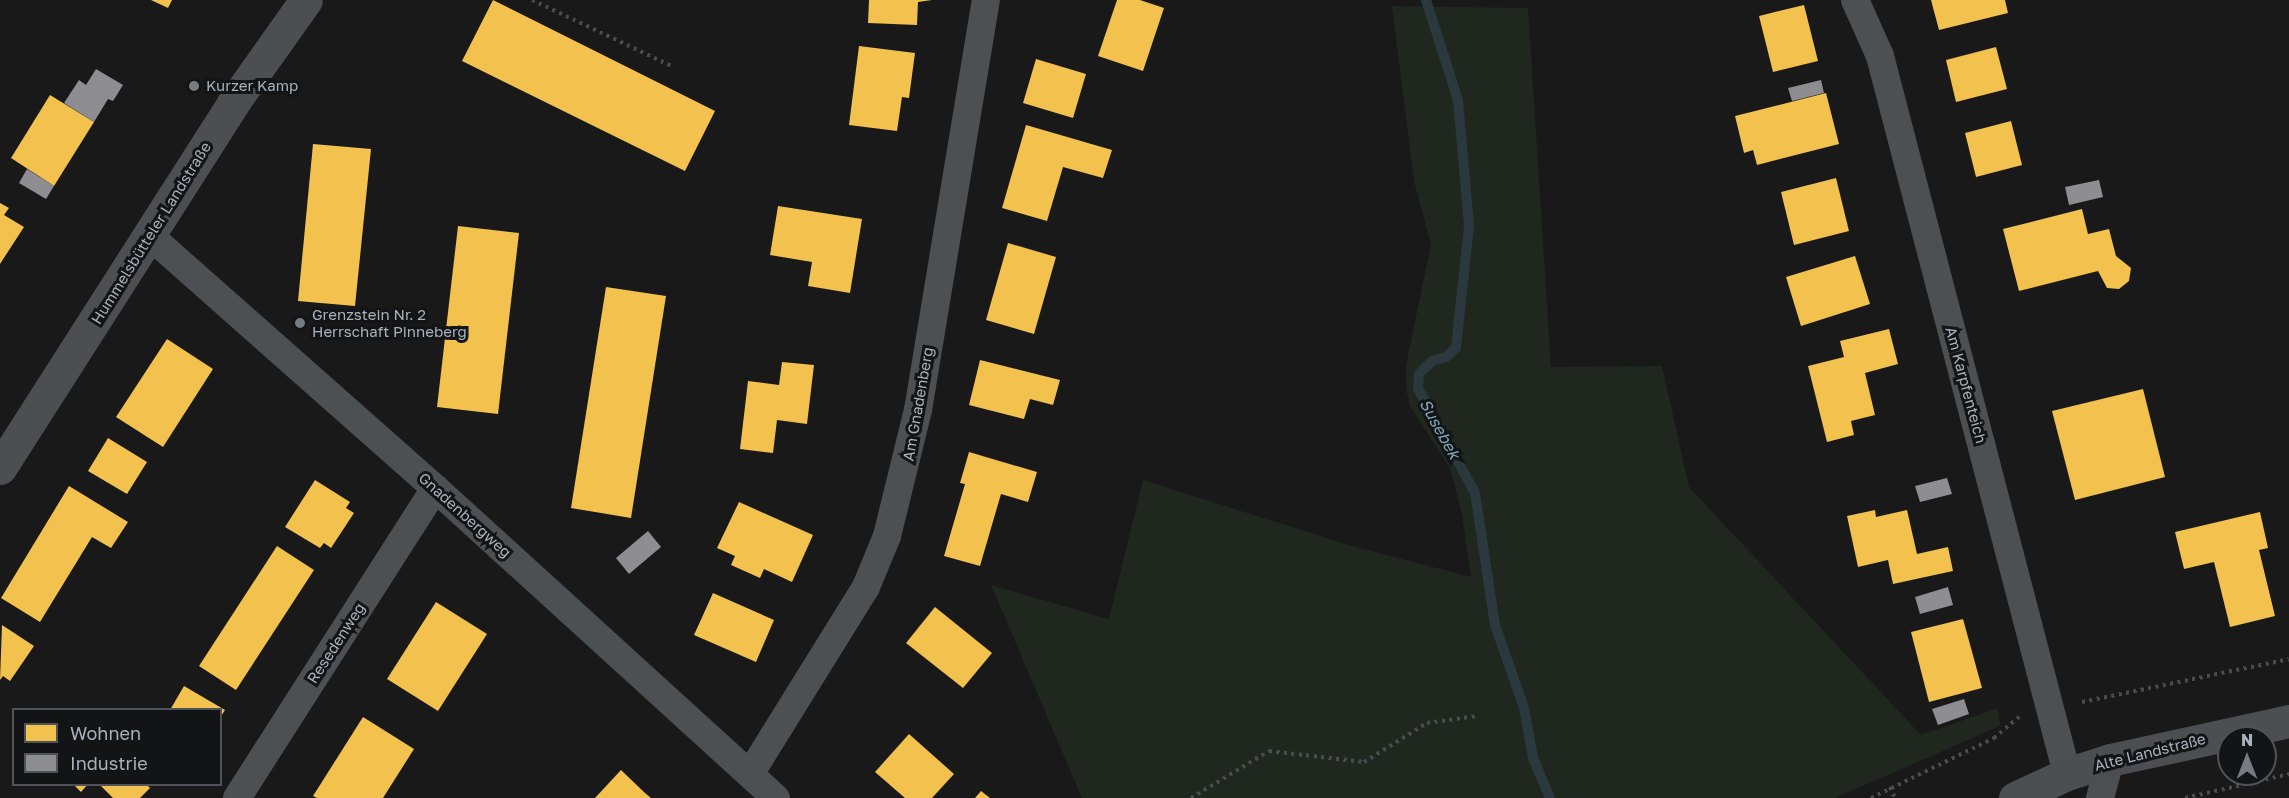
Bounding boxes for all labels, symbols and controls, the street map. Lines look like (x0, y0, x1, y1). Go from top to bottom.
place label: Kurzer Kamp (206, 77, 298, 95)
marker: Kurzer Kamp (187, 79, 201, 93)
street label: Hummelsbütteler Landstraße (87, 139, 215, 327)
place label: Grenzstein Nr. 2 Herrschaft Pinneberg (312, 305, 467, 340)
marker: Grenzstein Nr. 2 Herrschaft Pinneberg (293, 316, 307, 330)
street label: Am Karpfenteich (1942, 325, 1990, 445)
street label: Am Gnadenberg (899, 346, 937, 462)
water label: Susebek (1416, 396, 1464, 462)
street label: Gnadenbergweg (415, 469, 515, 561)
street label: Resedenweg (303, 599, 369, 687)
legend (12, 708, 222, 786)
text: Wohnen (70, 722, 141, 744)
north arrow (2217, 726, 2277, 786)
street label: Alte Landstraße (2093, 729, 2207, 775)
text: N (2241, 730, 2253, 750)
text: Industrie (70, 752, 148, 774)

